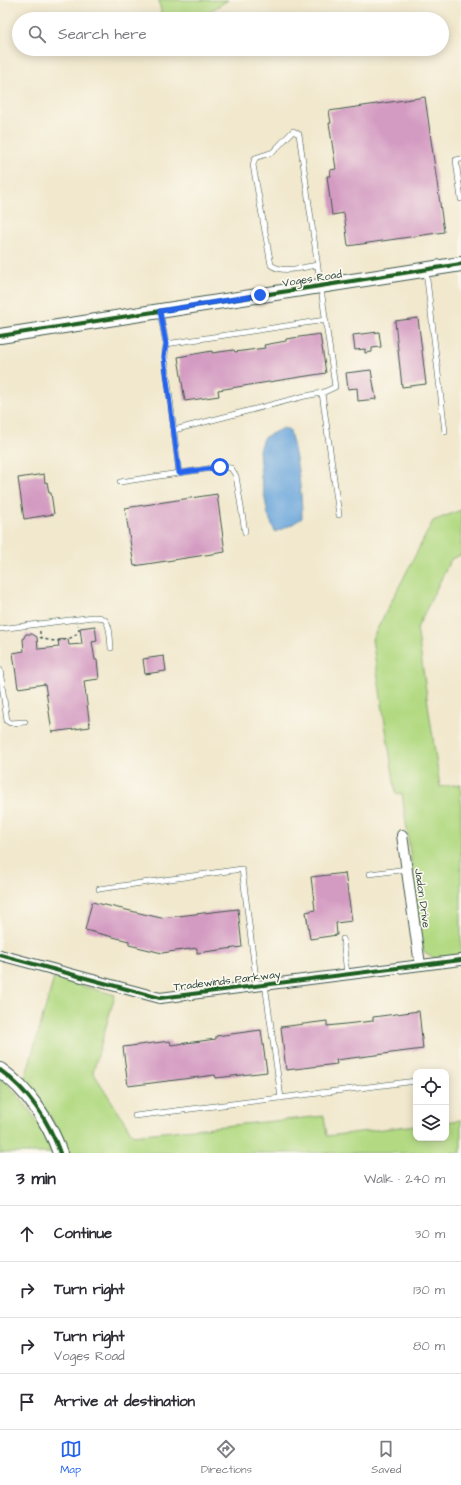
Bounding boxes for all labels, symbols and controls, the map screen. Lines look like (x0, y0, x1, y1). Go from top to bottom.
search box (12, 12, 449, 56)
icon: search (26, 23, 48, 45)
text: Search here (58, 24, 147, 45)
street label: Voges Road (281, 266, 343, 292)
route end (251, 286, 269, 304)
route start (211, 458, 229, 476)
street label: Jadon Drive (411, 867, 434, 929)
street label: Tradewinds Parkway (173, 966, 282, 995)
map controls (413, 1069, 449, 1141)
button: locate (413, 1069, 449, 1105)
button: layers (413, 1105, 449, 1141)
text: 3 min (16, 1167, 56, 1191)
text: Walk · 240 m (364, 1170, 445, 1188)
icon: ahead (16, 1223, 38, 1245)
text: Continue (54, 1223, 112, 1244)
text: 30 m (415, 1225, 445, 1243)
icon: right (16, 1279, 38, 1301)
text: Turn right (54, 1279, 125, 1300)
text: 130 m (413, 1281, 445, 1299)
text: Turn right (54, 1326, 125, 1347)
icon: right (16, 1335, 38, 1357)
text: 80 m (413, 1337, 445, 1355)
text: Voges Road (54, 1347, 125, 1365)
icon: arrive (16, 1391, 38, 1413)
text: Arrive at destination (54, 1391, 195, 1412)
tab: Map (60, 1438, 82, 1477)
tab: Directions (201, 1438, 252, 1477)
tab: Saved (371, 1438, 401, 1477)

